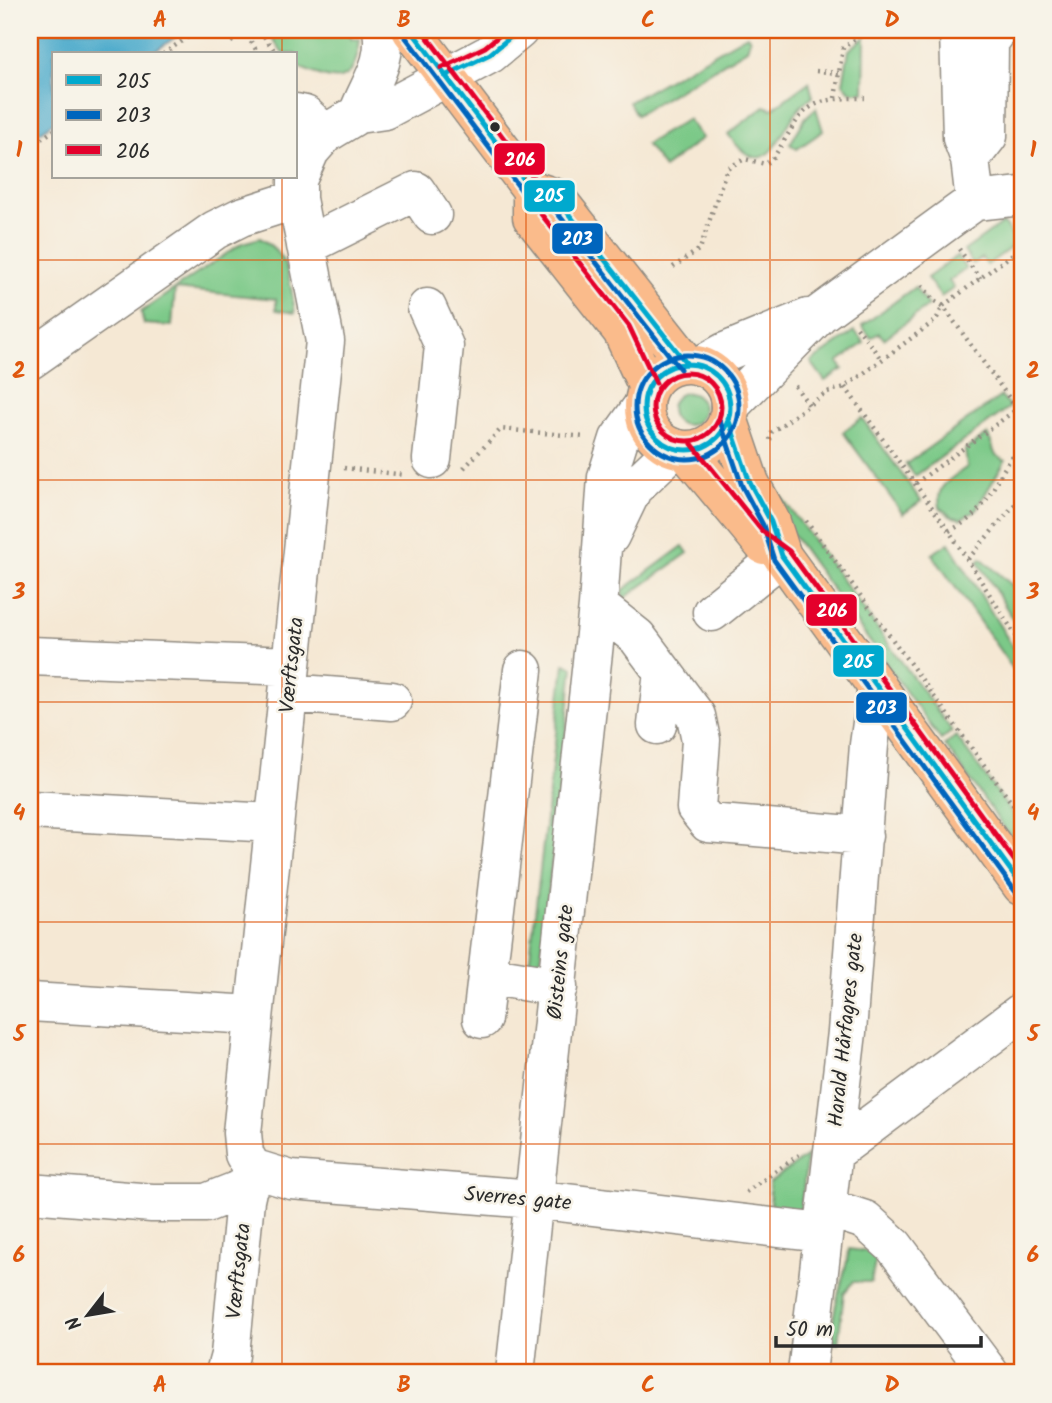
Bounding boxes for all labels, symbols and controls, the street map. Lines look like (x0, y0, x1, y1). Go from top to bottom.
text: A (153, 3, 167, 39)
text: B (397, 3, 411, 39)
text: C (641, 3, 655, 39)
text: D (884, 3, 900, 39)
legend (52, 52, 298, 178)
text: 205 (116, 66, 152, 99)
text: 203 (116, 100, 151, 133)
unlabelled marker (488, 120, 502, 134)
text: 1 (16, 133, 23, 169)
text: 1 (1030, 133, 1037, 169)
text: 206 (116, 136, 150, 169)
line badge: 206 (493, 142, 546, 176)
text: 206 (504, 146, 536, 176)
line badge: 205 (523, 179, 576, 213)
text: 205 (534, 182, 566, 212)
line badge: 203 (551, 222, 604, 255)
text: 203 (561, 225, 593, 255)
text: 2 (12, 354, 26, 390)
text: 2 (1026, 354, 1040, 390)
text: 3 (12, 575, 26, 611)
text: 3 (1026, 575, 1040, 611)
line badge: 206 (805, 593, 858, 627)
text: 206 (816, 597, 848, 627)
street label: Værftsgata (271, 615, 314, 715)
line badge: 205 (832, 644, 885, 678)
text: 205 (843, 648, 875, 678)
line badge: 203 (855, 691, 908, 724)
text: 203 (865, 694, 897, 724)
text: 4 (13, 796, 26, 832)
text: 4 (1027, 796, 1040, 832)
street label: Øisteins gate (539, 903, 584, 1021)
street label: Harald Hårfagres gate (820, 931, 873, 1129)
text: 5 (12, 1017, 27, 1053)
text: 5 (1026, 1017, 1041, 1053)
street label: Sverres gate (463, 1178, 573, 1221)
street label: Værftsgata (218, 1221, 261, 1321)
text: 6 (13, 1238, 25, 1274)
text: 6 (1027, 1238, 1039, 1274)
north arrow (52, 1280, 122, 1350)
scale bar (776, 1305, 980, 1349)
text: N (59, 1310, 91, 1336)
text: 50 m (786, 1314, 833, 1347)
text: A (153, 1368, 167, 1403)
text: B (397, 1368, 411, 1403)
text: C (641, 1368, 655, 1403)
text: D (884, 1368, 900, 1403)

